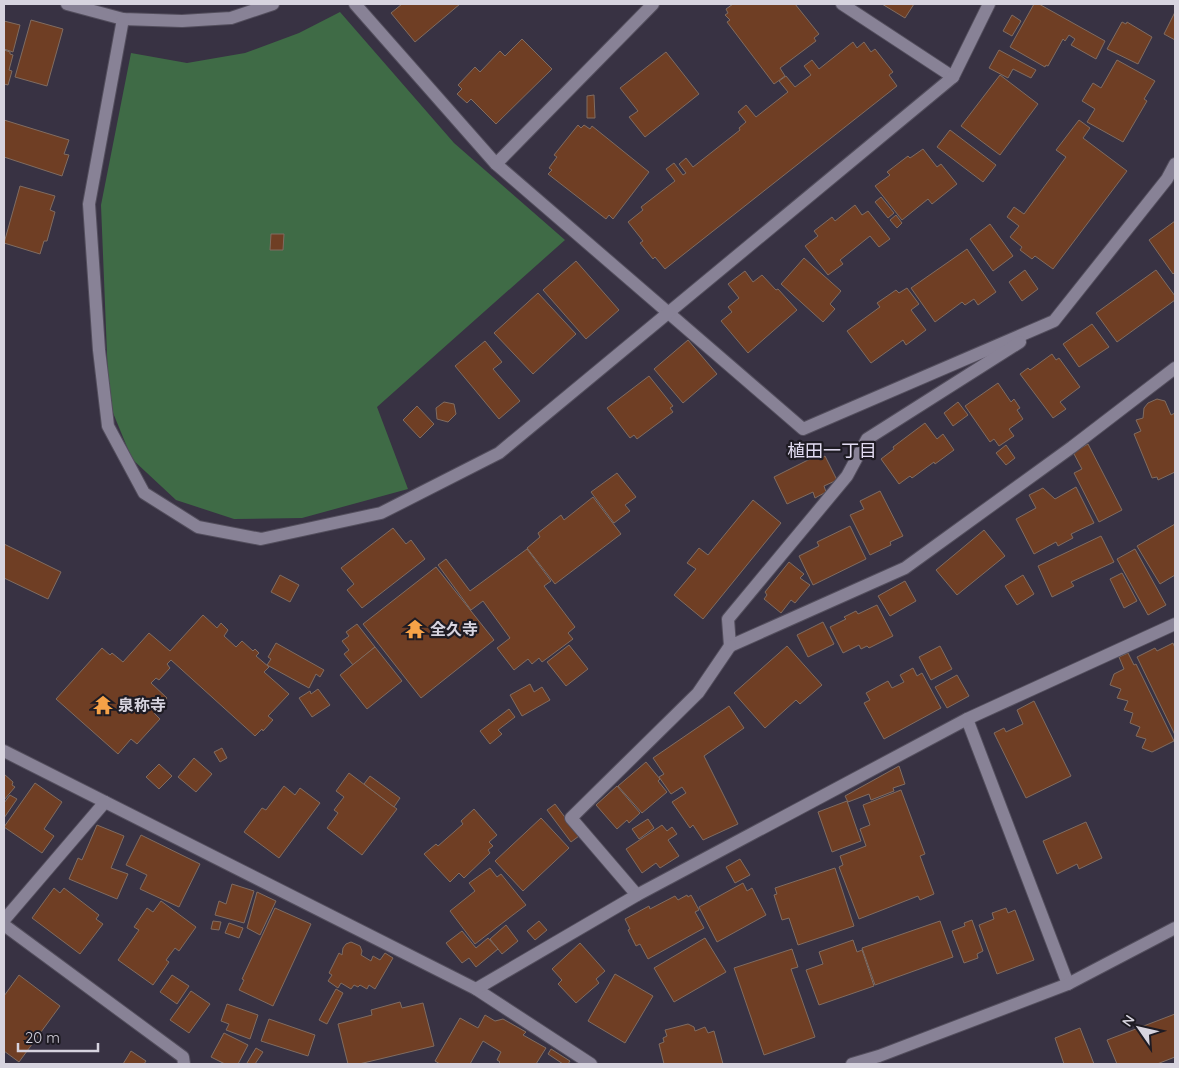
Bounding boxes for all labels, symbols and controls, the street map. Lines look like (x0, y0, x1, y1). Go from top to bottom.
district label: 植田一丁目 (787, 439, 877, 462)
temple icon: 全久寺 (404, 618, 426, 640)
place label: 全久寺 (430, 619, 478, 639)
temple icon: 泉称寺 (92, 694, 114, 716)
place label: 泉称寺 (118, 695, 166, 715)
north arrow (1114, 1003, 1164, 1053)
text: N (1118, 1011, 1139, 1030)
scale bar (18, 1020, 98, 1052)
text: 20 m (25, 1028, 60, 1047)

